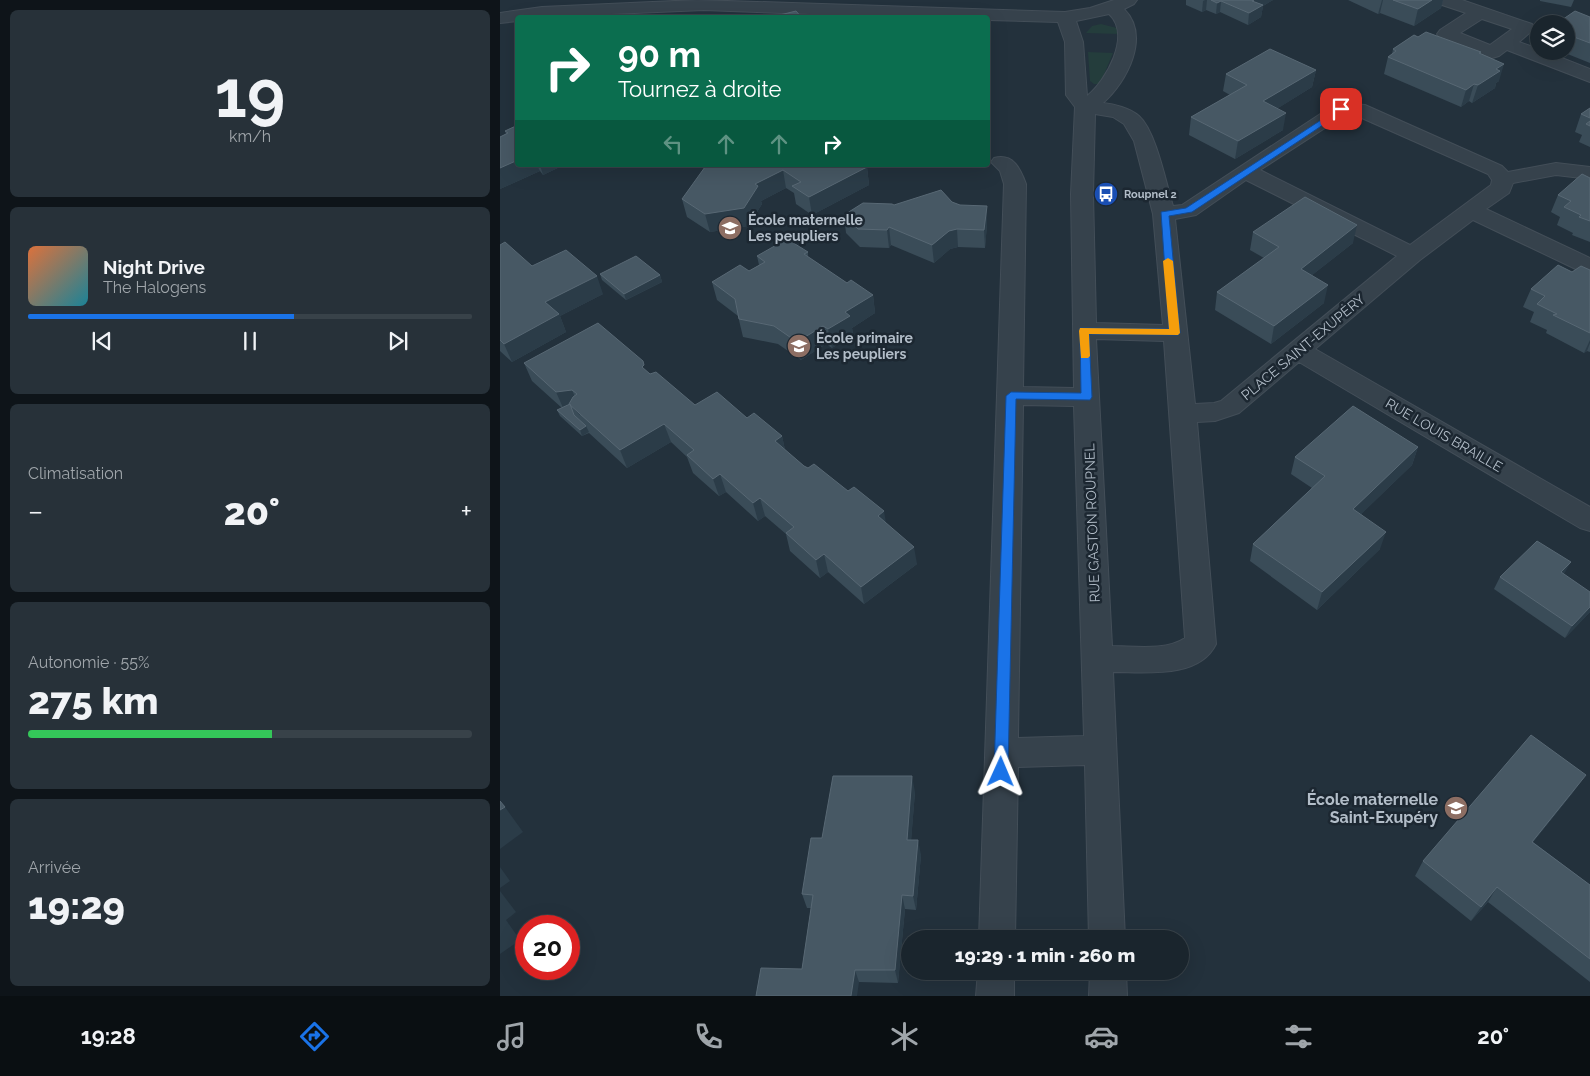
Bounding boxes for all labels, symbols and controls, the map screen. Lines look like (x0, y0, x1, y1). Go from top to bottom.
map controls (1530, 15, 1575, 60)
button: layers (1530, 15, 1575, 60)
text: 90 m (618, 34, 701, 75)
icon: right (535, 35, 600, 100)
text: 19 (215, 56, 285, 132)
text: Tournez à droite (618, 76, 782, 102)
pin (1320, 88, 1362, 130)
icon: arrive (1327, 95, 1355, 123)
text: km/h (229, 127, 271, 146)
icon: left (659, 130, 687, 158)
icon: ahead (712, 130, 740, 158)
icon: ahead (765, 130, 793, 158)
icon: right (818, 130, 846, 158)
bus stop icon: Roupnel 2 (1093, 181, 1119, 207)
place label: Roupnel 2 (1124, 188, 1177, 201)
place label: École maternelle Les peupliers (748, 211, 864, 244)
school or university icon: École maternelle Les peupliers (717, 215, 743, 241)
text: Night Drive (103, 256, 205, 278)
text: The Halogens (103, 278, 206, 297)
street label: PLACE SAINT-EXUPÉRY (1237, 290, 1368, 403)
icon: previous (88, 327, 116, 355)
icon: pause (236, 327, 264, 355)
icon: next (384, 327, 412, 355)
place label: École primaire Les peupliers (816, 329, 914, 362)
school or university icon: École primaire Les peupliers (786, 333, 812, 359)
street label: RUE LOUIS BRAILLE (1383, 395, 1505, 475)
street label: RUE GASTON ROUPNEL (1081, 443, 1103, 603)
text: Climatisation (28, 464, 123, 483)
text: 20° (224, 489, 280, 534)
text: − (28, 495, 43, 528)
text: + (460, 495, 472, 528)
text: Autonomie · 55% (28, 653, 149, 672)
text: 275 km (28, 678, 159, 723)
position arrow (974, 745, 1026, 797)
place label: École maternelle Saint-Exupéry (1307, 789, 1438, 827)
school or university icon: École maternelle Saint-Exupéry (1443, 795, 1469, 821)
text: Arrivée (28, 858, 81, 877)
text: 19:29 (28, 883, 125, 928)
speed limit sign: 20 (515, 915, 580, 980)
text: 19:29 · 1 min · 260 m (955, 944, 1135, 966)
icon: directions (297, 1019, 332, 1054)
icon: music (494, 1019, 529, 1054)
icon: phone (691, 1019, 726, 1054)
icon: climate (887, 1019, 922, 1054)
icon: car (1084, 1019, 1119, 1054)
icon: filters (1281, 1019, 1316, 1054)
text: 19:28 (81, 1023, 136, 1049)
text: 20° (1477, 1023, 1509, 1049)

